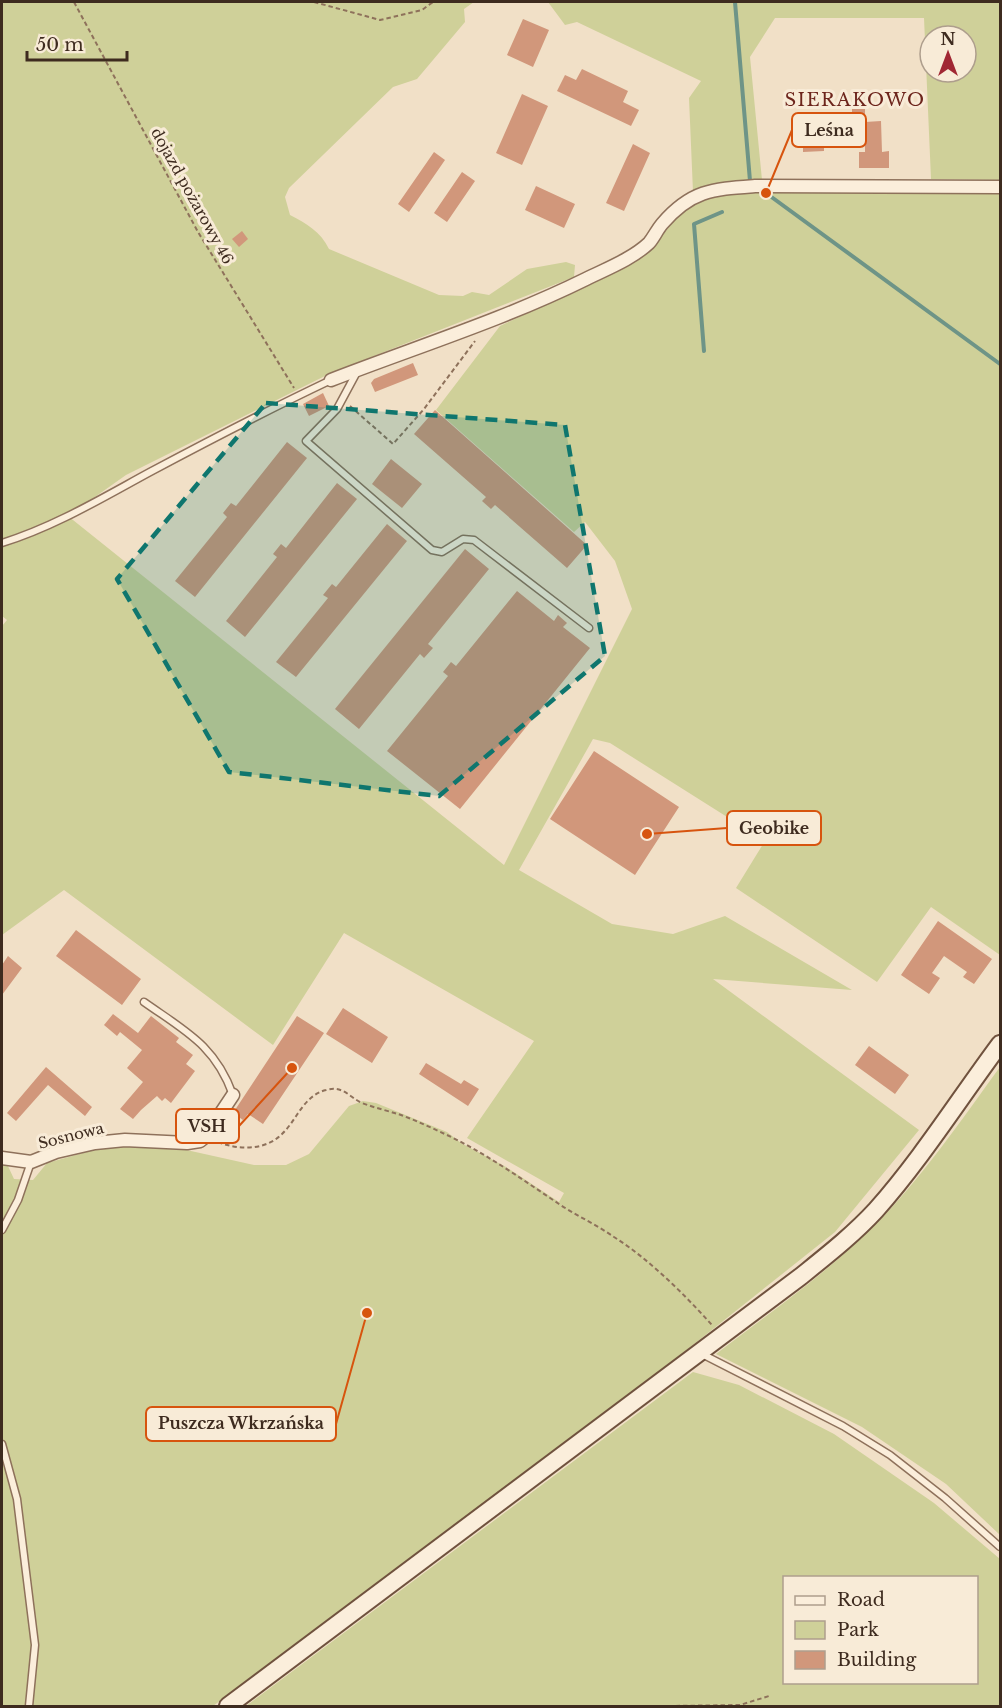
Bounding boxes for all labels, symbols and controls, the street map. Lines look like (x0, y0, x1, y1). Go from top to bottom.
scale bar (27, 24, 128, 62)
north arrow (918, 24, 978, 84)
text: N (940, 29, 956, 49)
text: 50 m (36, 34, 84, 56)
district label: SIERAKOWO (784, 89, 926, 111)
callout: Leśna (792, 113, 866, 147)
text: Leśna (804, 120, 854, 140)
street label: dojazd pożarowy 46 (147, 124, 238, 267)
callout: Geobike (727, 811, 821, 845)
text: Geobike (739, 818, 809, 838)
callout: VSH (176, 1109, 239, 1143)
text: VSH (187, 1116, 226, 1136)
street label: Sosnowa (36, 1118, 106, 1153)
callout: Puszcza Wkrzańska (146, 1407, 336, 1441)
text: Puszcza Wkrzańska (158, 1413, 324, 1433)
legend (783, 1576, 978, 1684)
text: Road (837, 1589, 885, 1611)
text: Park (837, 1619, 879, 1641)
text: Building (837, 1649, 916, 1671)

